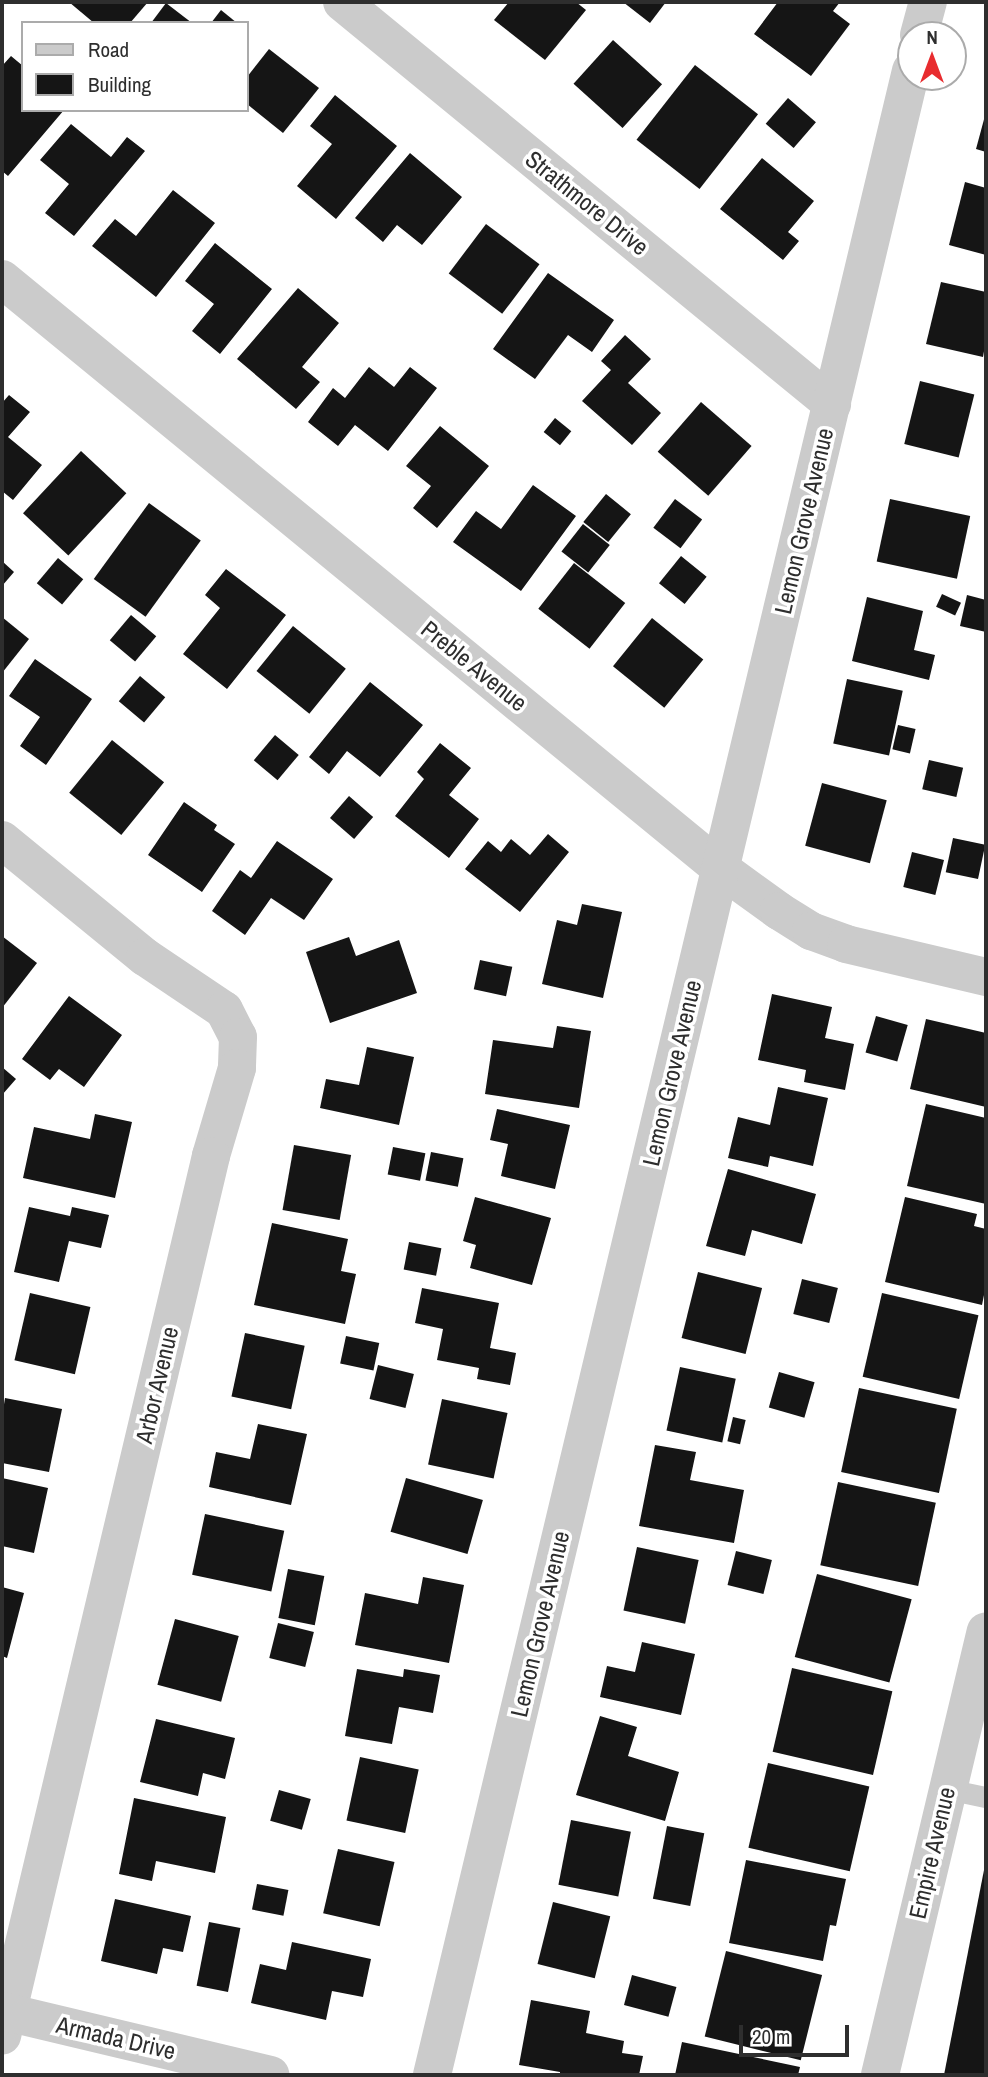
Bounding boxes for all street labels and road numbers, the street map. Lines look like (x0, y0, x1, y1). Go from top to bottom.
street label: Strathmore Drive (520, 145, 654, 261)
street label: Lemon Grove Avenue (768, 425, 840, 617)
street label: Preble Avenue (415, 614, 533, 718)
street label: Lemon Grove Avenue (636, 977, 708, 1169)
street label: Arbor Avenue (129, 1323, 185, 1447)
street label: Lemon Grove Avenue (504, 1528, 576, 1720)
street label: Empire Avenue (903, 1784, 961, 1922)
street label: Armada Drive (54, 2010, 178, 2066)

